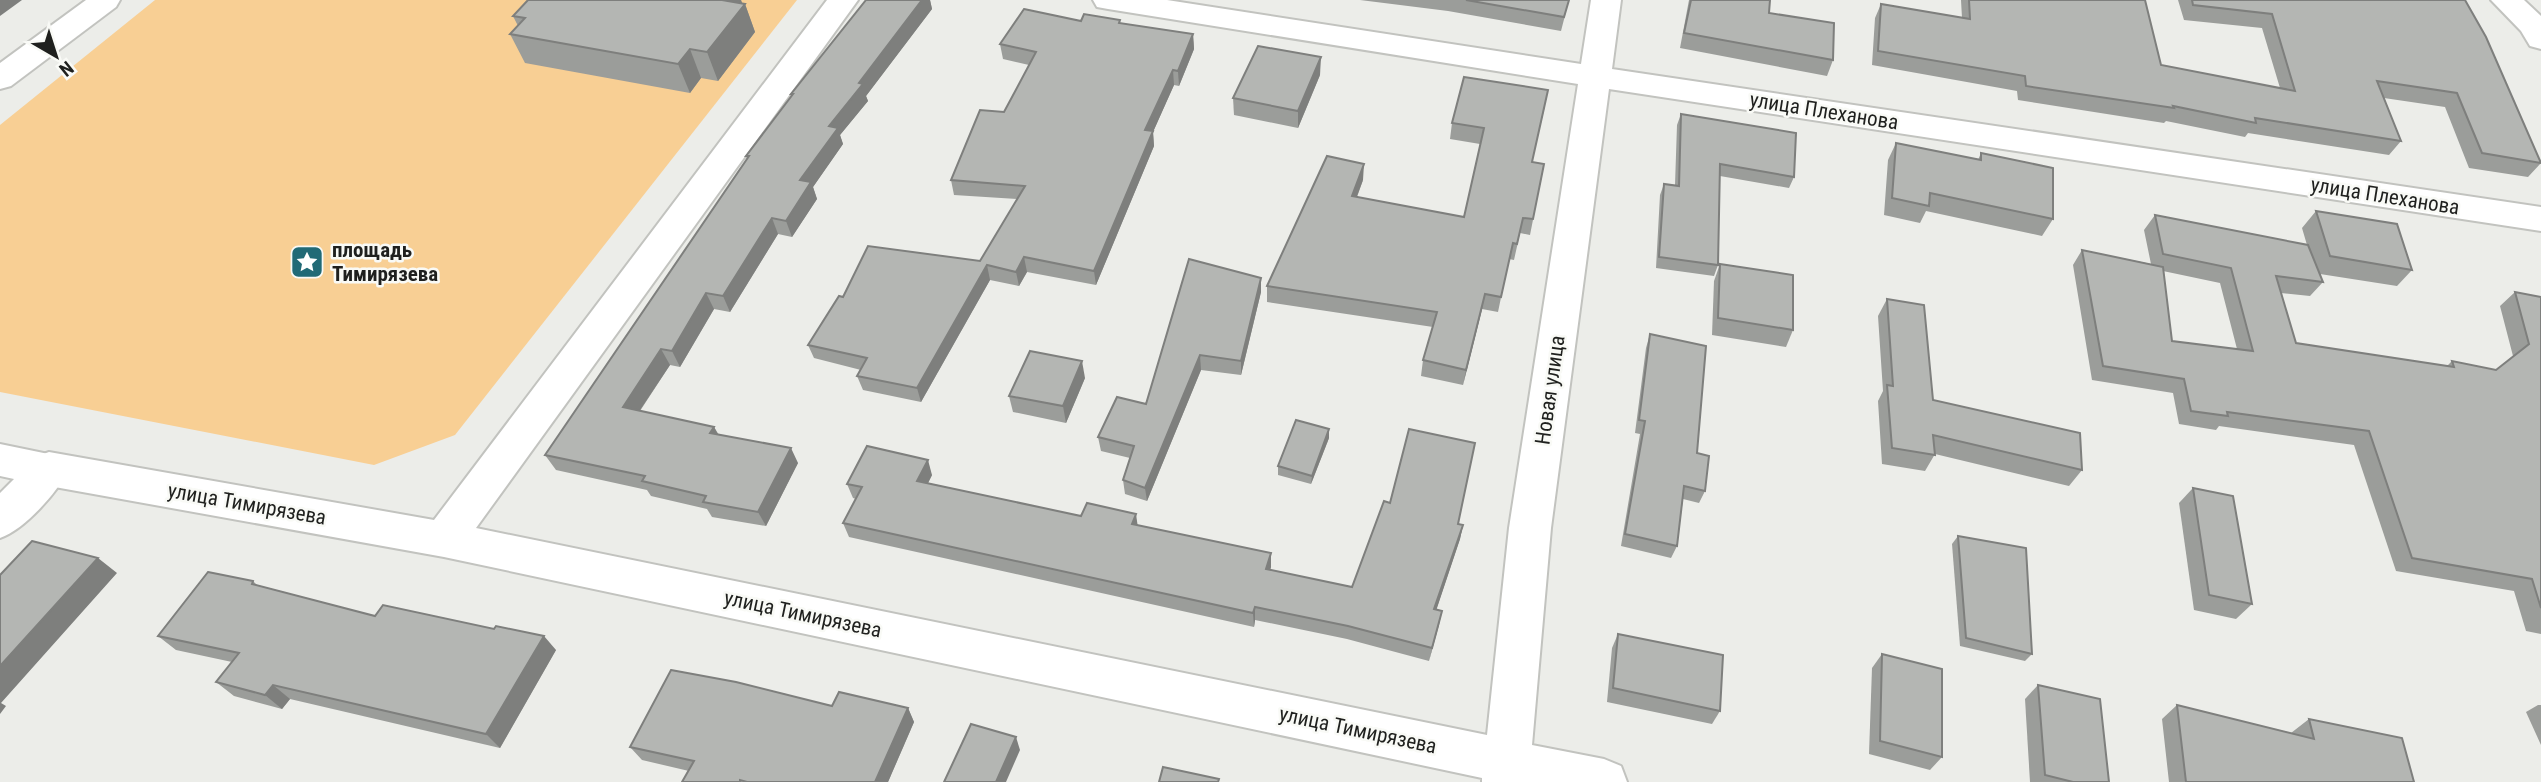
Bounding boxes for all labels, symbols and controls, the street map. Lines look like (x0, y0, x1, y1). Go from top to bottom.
north arrow (21, 21, 91, 91)
text: N (55, 56, 78, 81)
street label: улица Плеханова (1748, 87, 1900, 135)
street label: улица Плеханова (2309, 172, 2461, 220)
place label: площадь Тимирязева (332, 238, 438, 286)
place icon: площадь Тимирязева (288, 243, 326, 281)
street label: Новая улица (1530, 334, 1570, 446)
street label: улица Тимирязева (166, 478, 328, 530)
street label: улица Тимирязева (722, 586, 884, 642)
street label: улица Тимирязева (1277, 702, 1439, 758)

